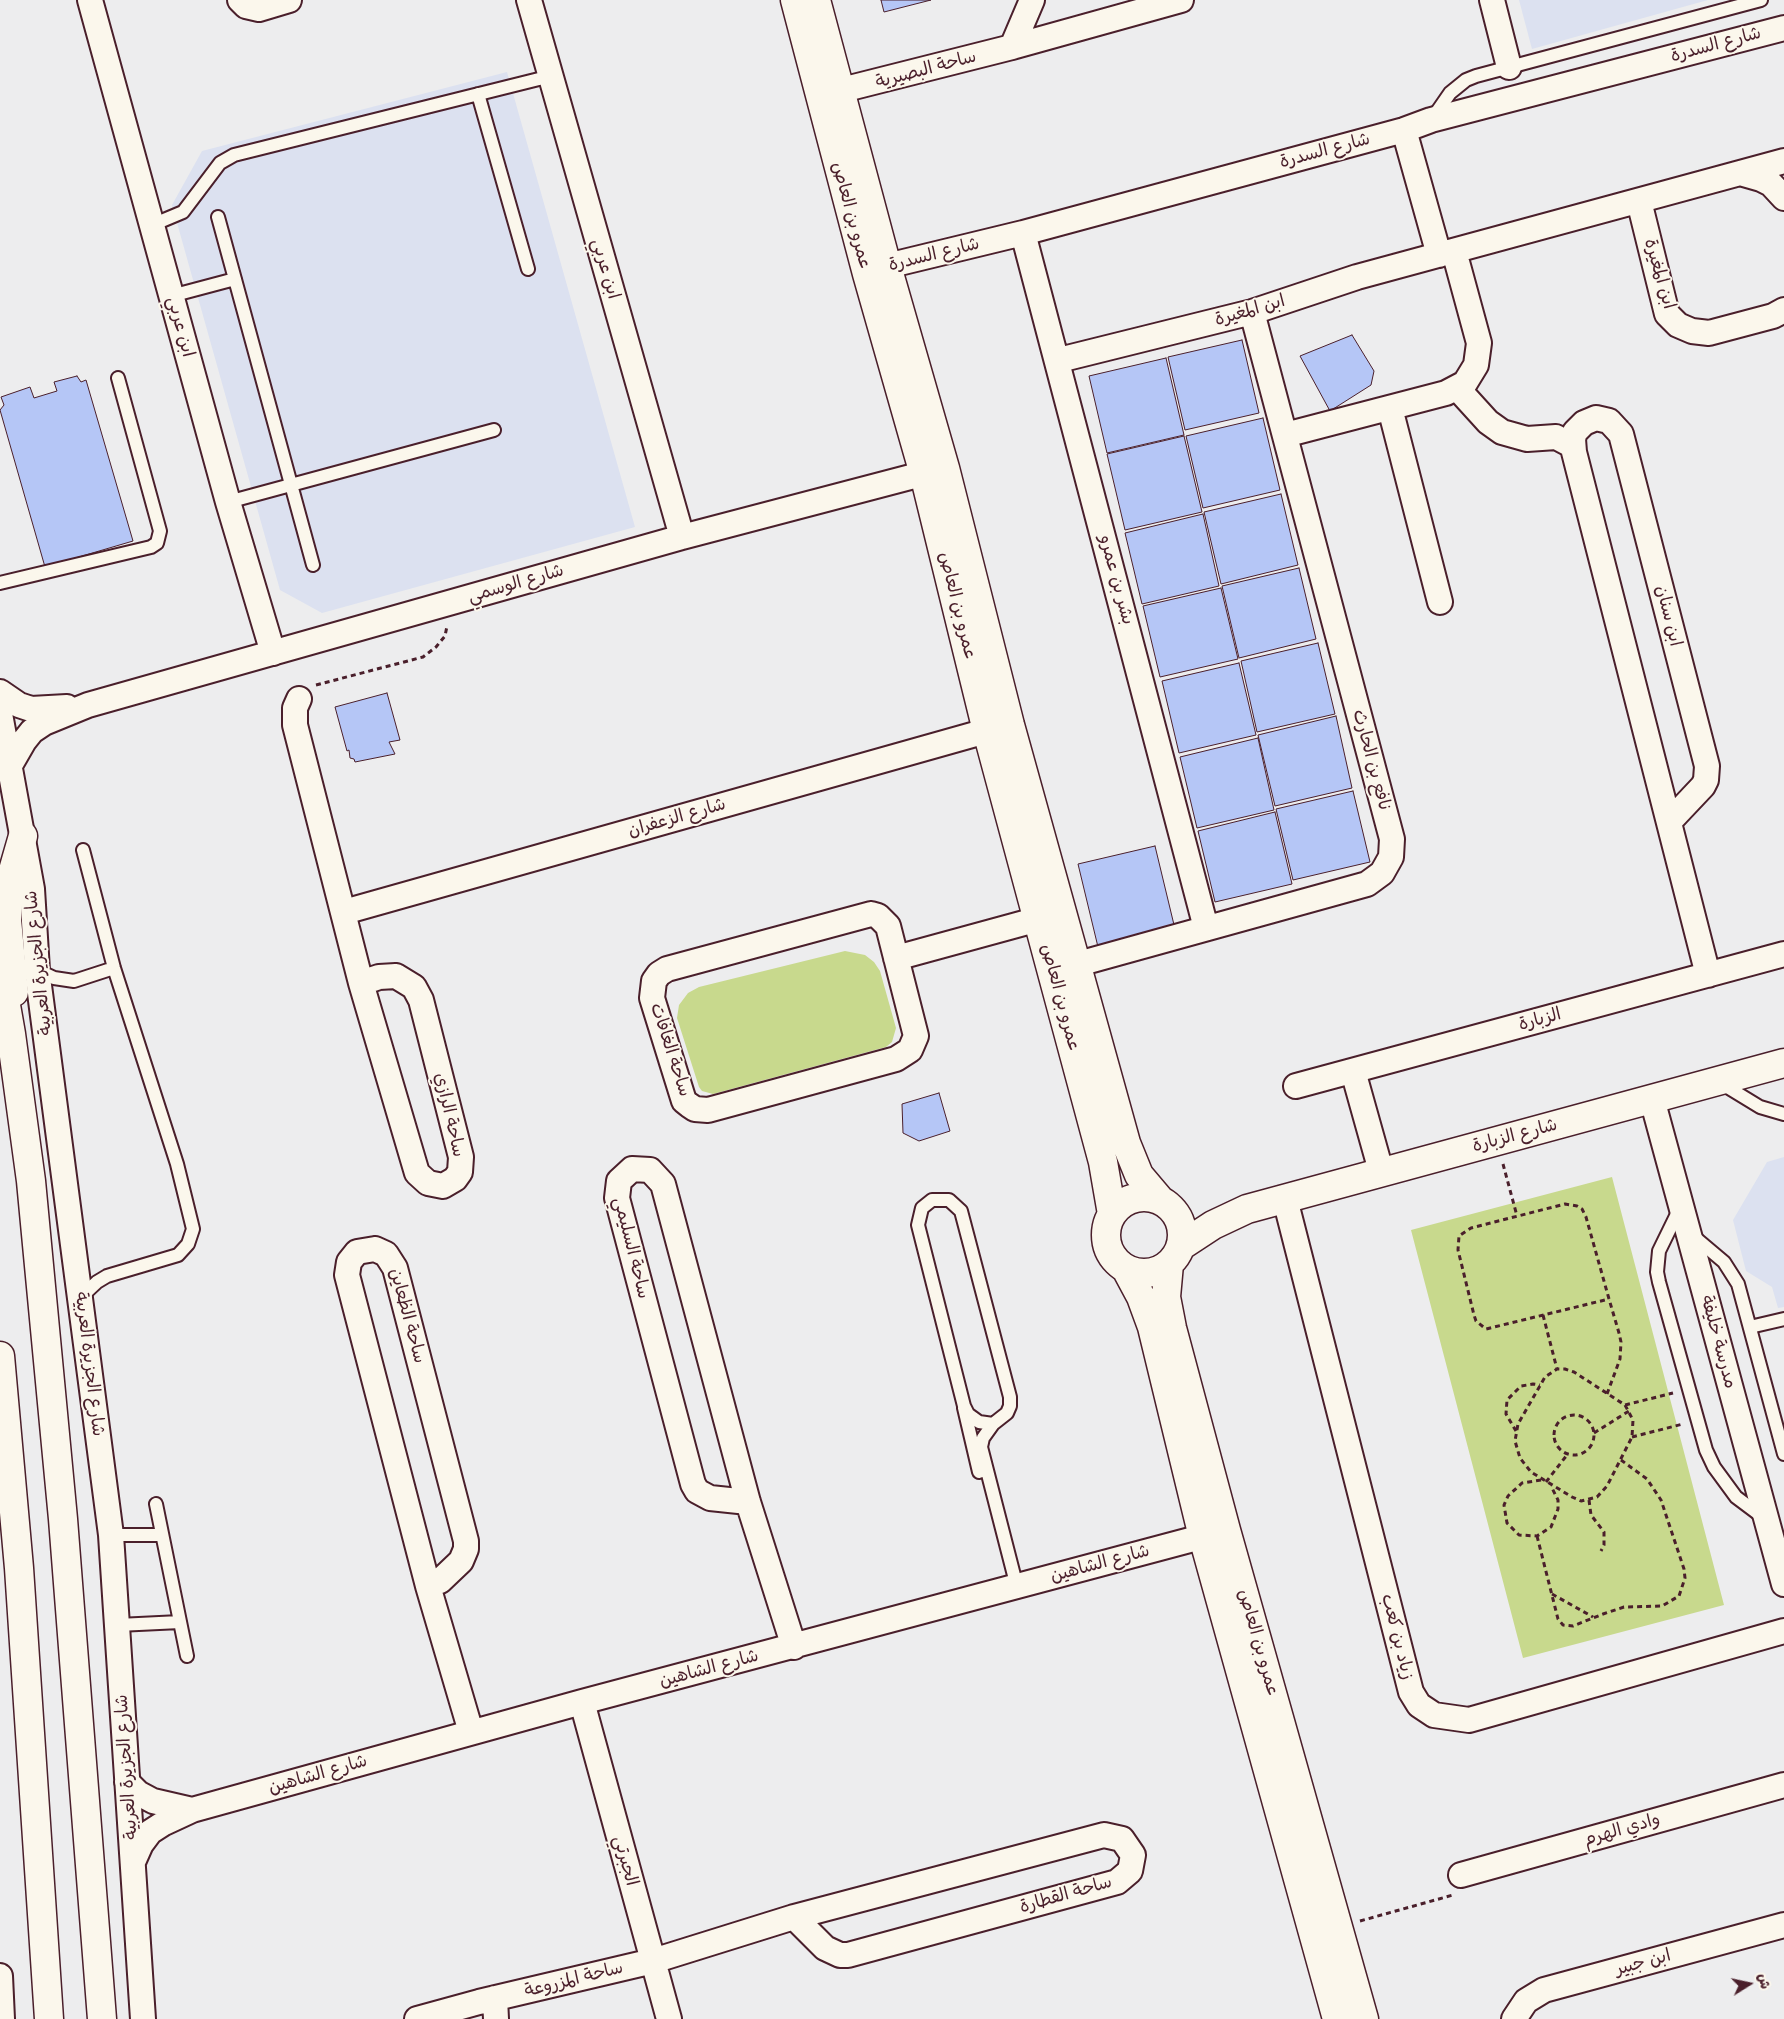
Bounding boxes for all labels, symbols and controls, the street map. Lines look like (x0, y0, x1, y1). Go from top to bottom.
street label: شارع السدرة (1668, 23, 1764, 67)
street label: ساحة البصيرية (873, 46, 979, 94)
street label: شارع السدرة (1277, 129, 1373, 173)
street label: عمرو بن العاص (826, 160, 876, 272)
street label: شارع السدرة (886, 233, 982, 277)
street label: ابن عربي (586, 236, 624, 302)
street label: ابن المغيرة (1639, 236, 1679, 312)
street label: ابن المغيرة (1212, 291, 1288, 331)
street label: ابن عربي (162, 294, 198, 360)
street label: بشر بن عمرو (1094, 533, 1138, 627)
street label: عمرو بن العاص (933, 550, 981, 662)
street label: شارع الوسمي (466, 560, 566, 608)
street label: ابن سنان (1650, 583, 1686, 649)
street label: نافع بن الحارث (1347, 707, 1395, 813)
street label: شارع الزعفران (626, 794, 728, 842)
street label: شارع الجزيرة العربية (21, 890, 57, 1036)
street label: عمرو بن العاص (1035, 942, 1085, 1054)
street label: ساحة الغافات (645, 1001, 695, 1099)
street label: الزبارة (1516, 1004, 1564, 1036)
street label: ساحة الرازي (429, 1071, 469, 1159)
street label: شارع الزبارة (1470, 1114, 1560, 1158)
street label: ساحة السليمي (608, 1195, 654, 1301)
street label: ساحة الظعاين (384, 1266, 430, 1366)
street label: شارع الجزيرة العربية (69, 1291, 109, 1437)
street label: مدرسة خليفة (1695, 1293, 1741, 1391)
street label: شارع الشاهين (1048, 1540, 1152, 1588)
street label: عمرو بن العاص (1232, 1587, 1284, 1699)
street label: زياد بن كعب (1376, 1592, 1418, 1682)
street label: شارع الشاهين (657, 1645, 761, 1693)
street label: شارع الجزيرة العربية (111, 1694, 143, 1840)
street label: شارع الشاهين (266, 1751, 370, 1799)
street label: وادي الهرم (1581, 1809, 1663, 1851)
street label: الجبرتي (608, 1833, 642, 1889)
street label: ساحة القطارة (1017, 1872, 1115, 1918)
street label: ابن جبير (1613, 1945, 1673, 1981)
street label: ساحة المزروعة (522, 1957, 626, 2003)
north arrow (1724, 1959, 1774, 2009)
text: ش (1751, 1972, 1778, 1991)

